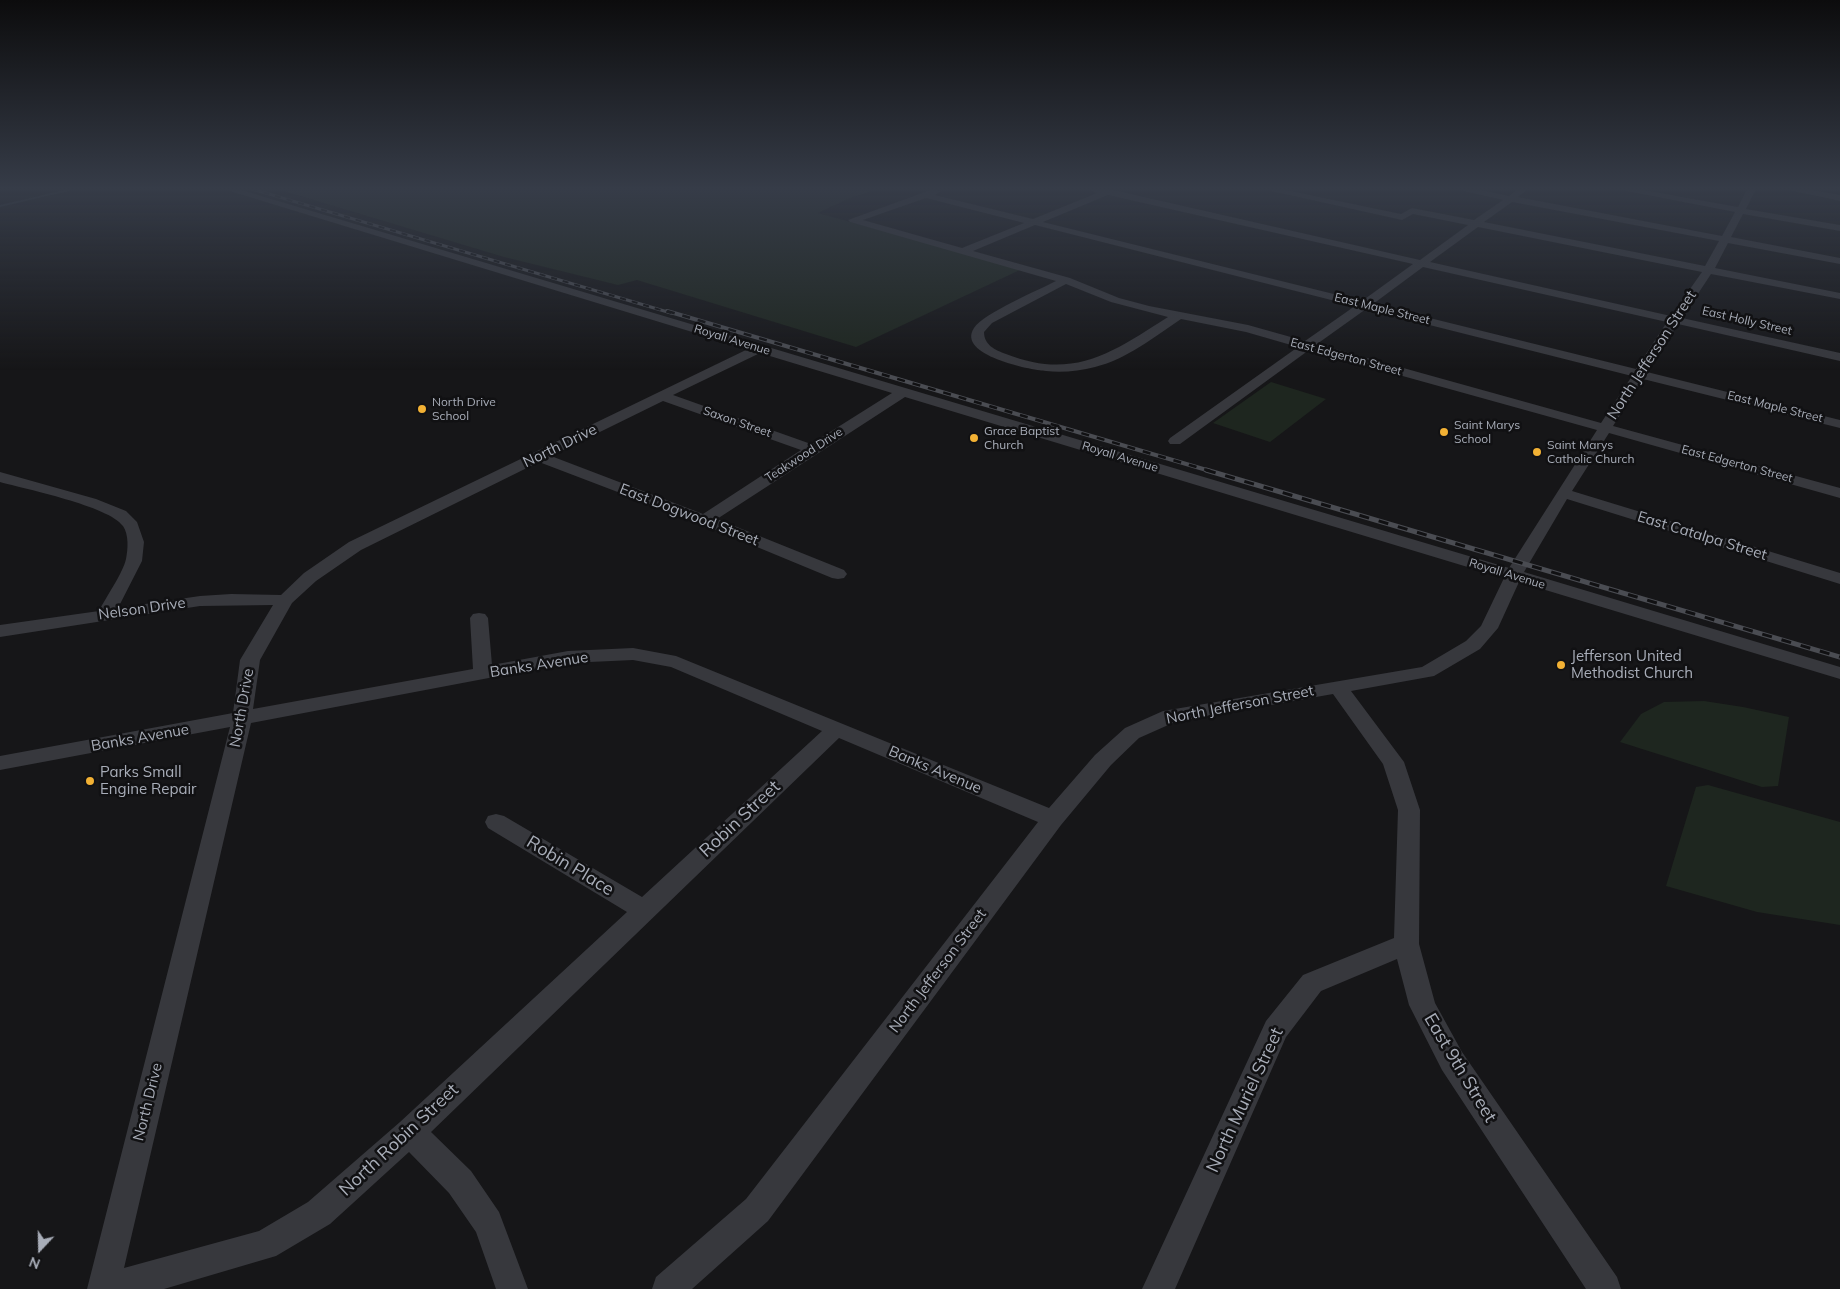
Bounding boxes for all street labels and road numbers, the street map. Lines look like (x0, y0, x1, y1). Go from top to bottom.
street label: North Jefferson Street (1604, 287, 1700, 423)
street label: East Maple Street (1333, 290, 1431, 328)
street label: East Holly Street (1701, 304, 1793, 338)
street label: Royall Avenue (692, 322, 772, 358)
street label: East Edgerton Street (1289, 335, 1403, 379)
street label: East Maple Street (1726, 388, 1824, 426)
street label: Saxon Street (701, 404, 773, 440)
street label: North Drive (520, 420, 600, 472)
street label: Teakwood Drive (763, 425, 845, 485)
street label: Royall Avenue (1080, 439, 1160, 475)
street label: East Edgerton Street (1680, 442, 1794, 486)
street label: East Dogwood Street (617, 480, 761, 550)
street label: East Catalpa Street (1635, 508, 1769, 564)
street label: Royall Avenue (1467, 556, 1547, 592)
street label: Nelson Drive (97, 594, 187, 624)
street label: Banks Avenue (489, 648, 589, 682)
street label: North Drive (226, 667, 258, 749)
street label: North Jefferson Street (1165, 682, 1315, 728)
street label: Banks Avenue (90, 721, 190, 755)
street label: Banks Avenue (886, 742, 984, 798)
street label: Robin Street (695, 776, 785, 862)
street label: Robin Place (522, 831, 618, 901)
street label: North Jefferson Street (886, 906, 990, 1036)
street label: East 9th Street (1419, 1010, 1501, 1126)
street label: North Muriel Street (1202, 1024, 1288, 1176)
street label: North Drive (130, 1061, 166, 1143)
street label: North Robin Street (335, 1079, 463, 1201)

